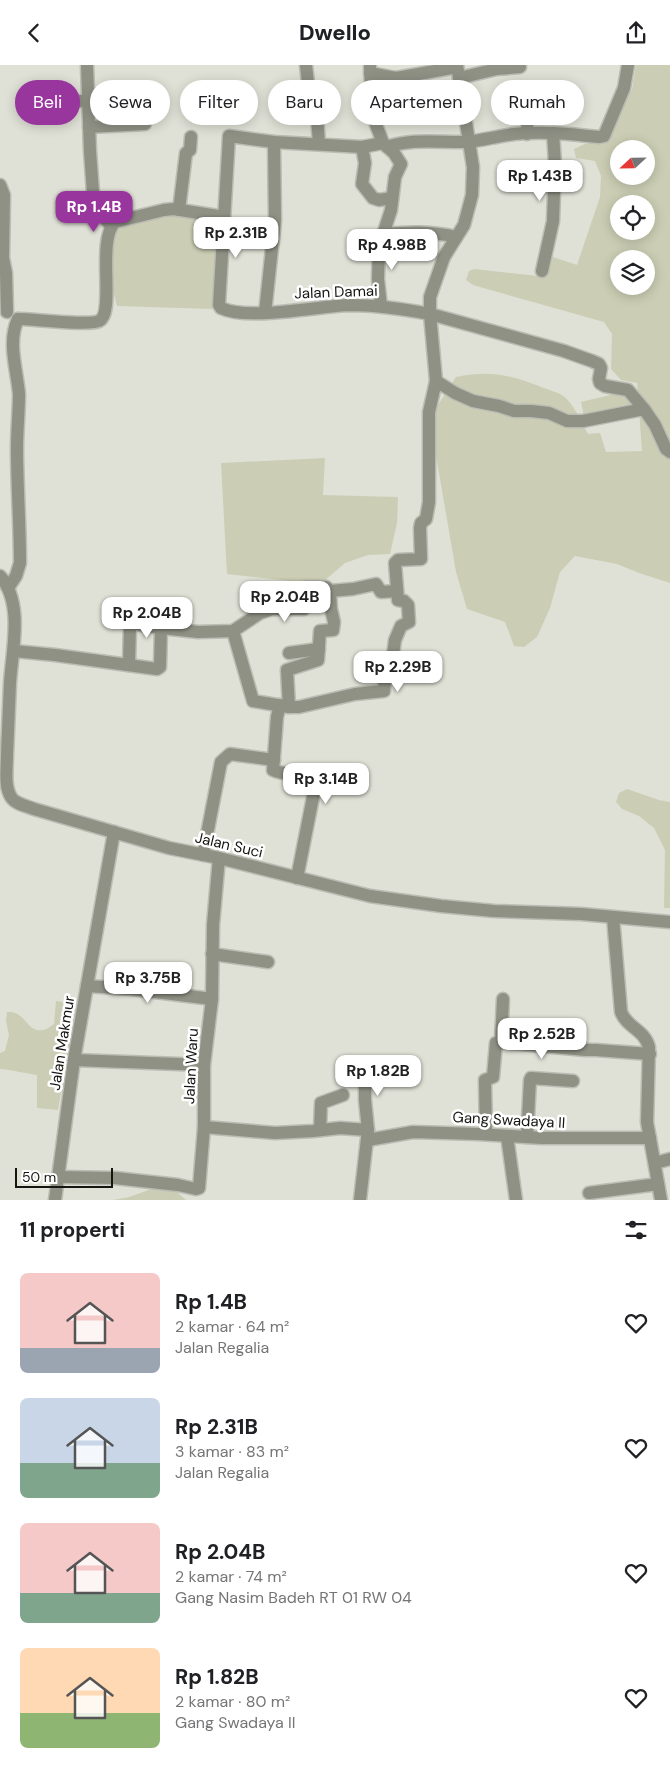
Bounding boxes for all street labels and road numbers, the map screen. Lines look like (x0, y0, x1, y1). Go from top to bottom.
street label: Jalan Damai (294, 281, 378, 303)
street label: Jalan Suci (193, 827, 265, 863)
street label: Jalan Makmur (45, 994, 79, 1092)
street label: Jalan Waru (179, 1028, 203, 1104)
street label: Gang Swadaya II (452, 1107, 566, 1133)

